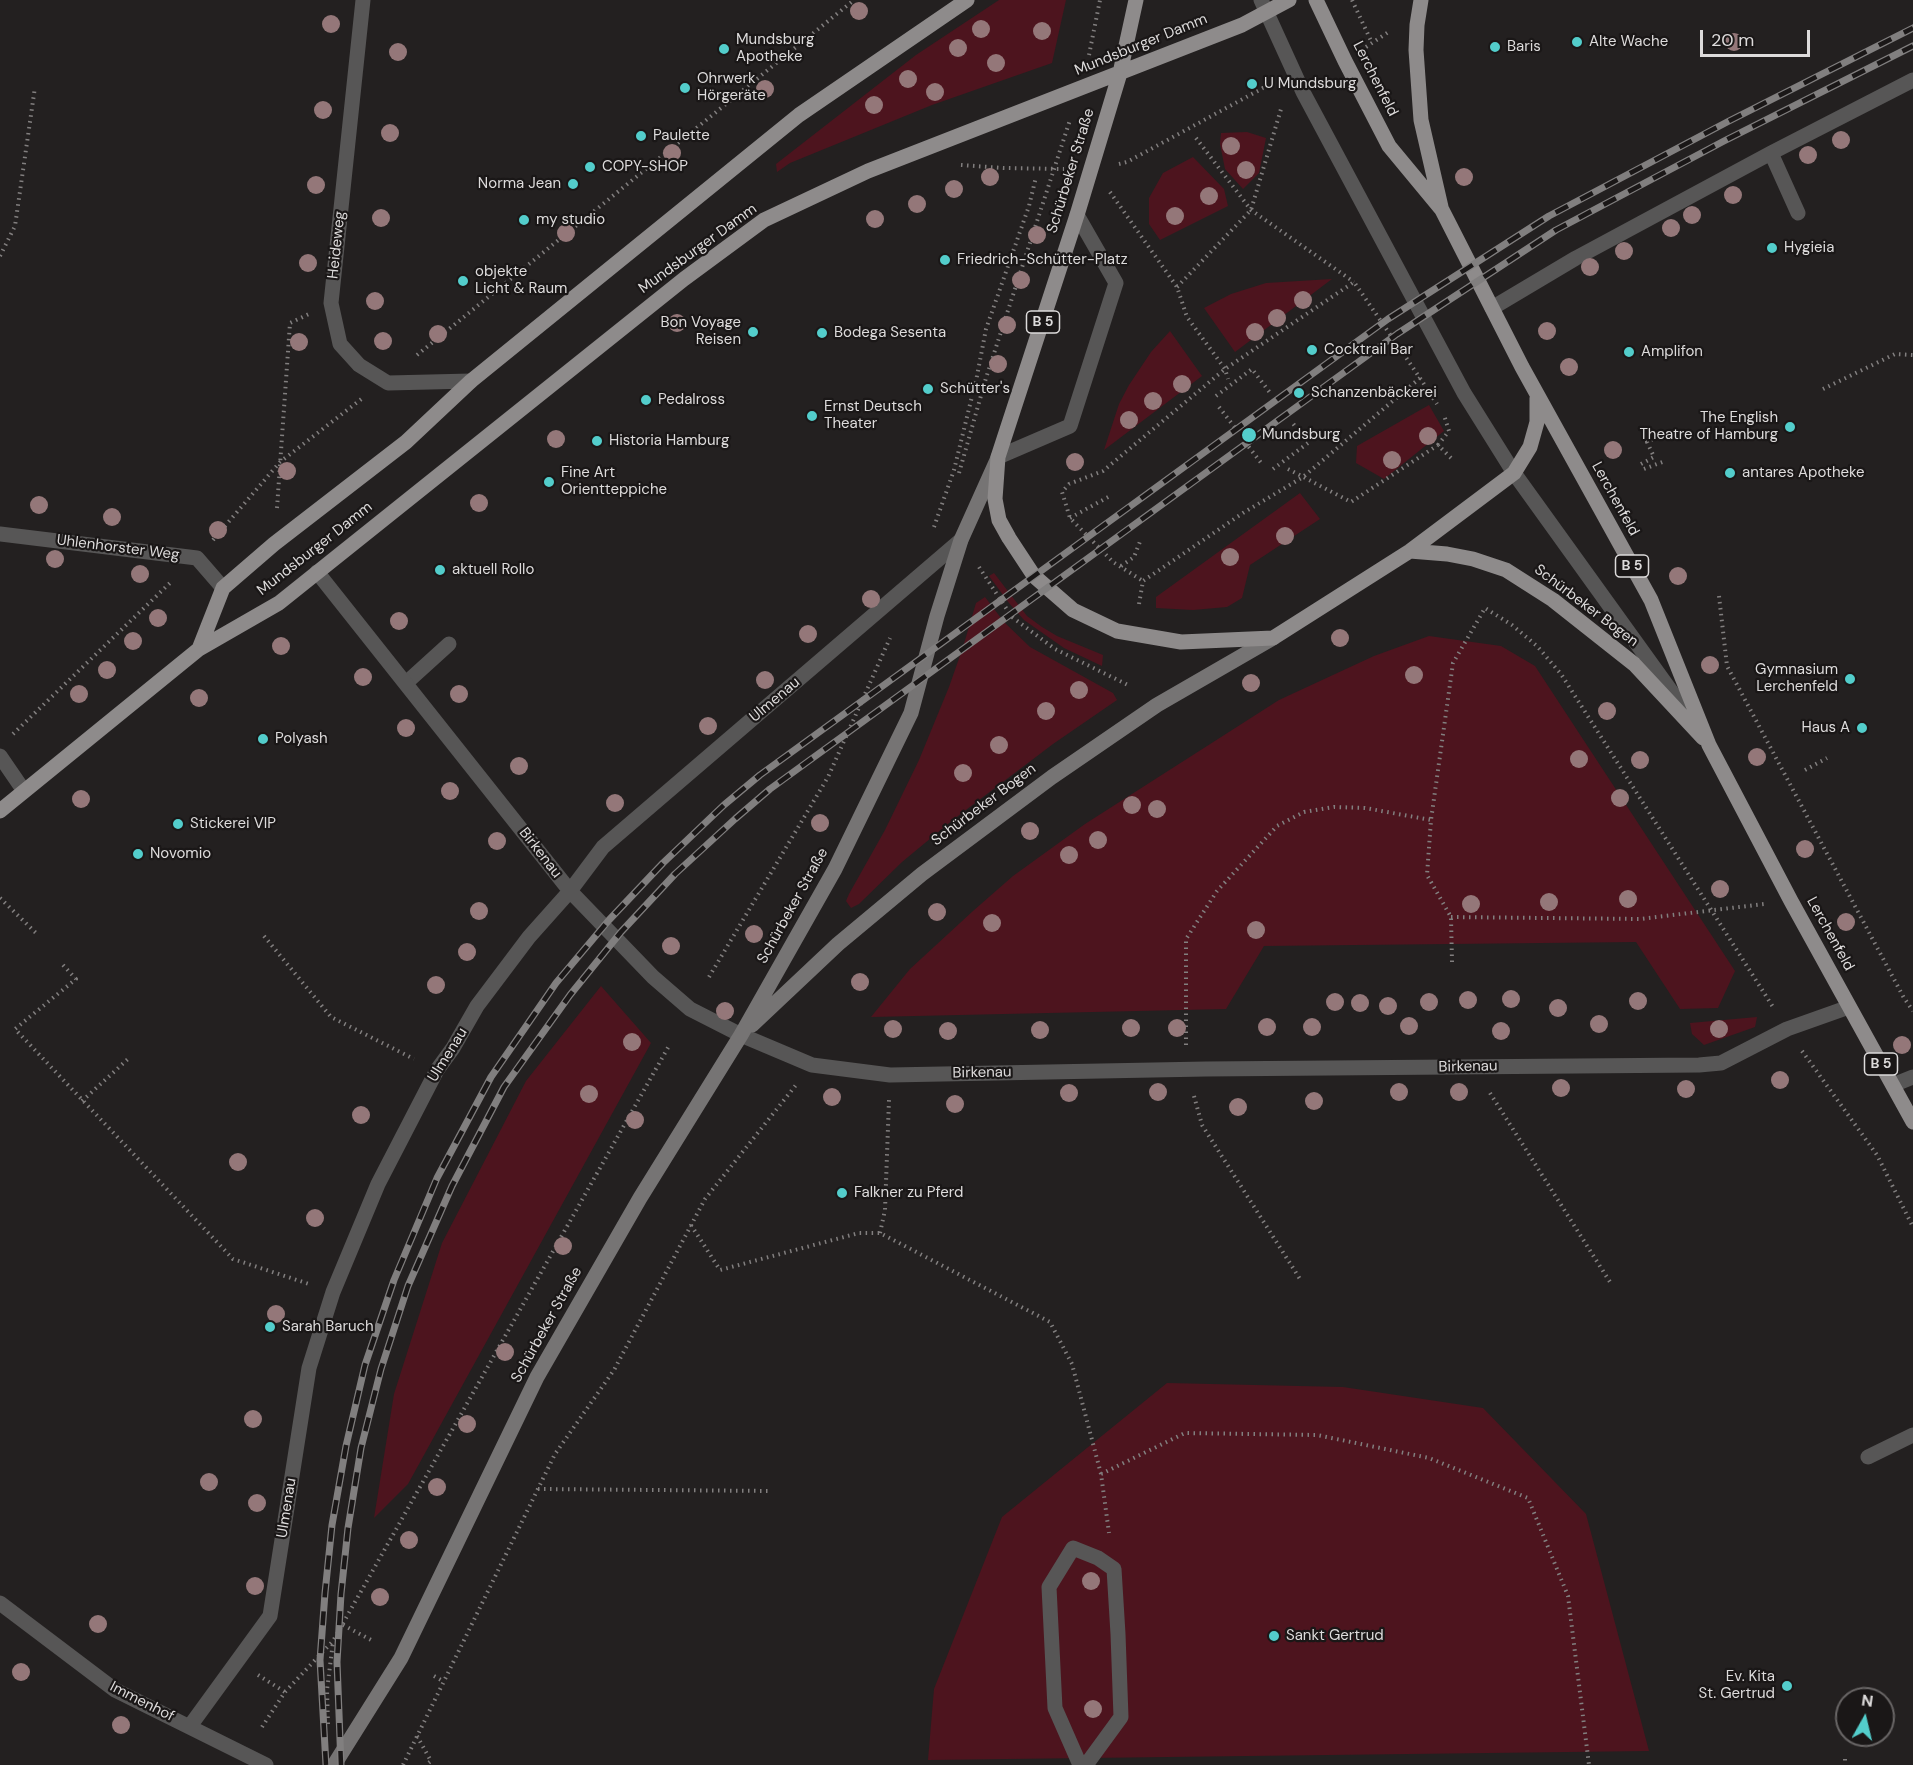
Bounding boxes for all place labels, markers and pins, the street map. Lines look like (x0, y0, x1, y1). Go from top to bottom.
place label: Mundsburg Apotheke (736, 31, 814, 66)
place label: Alte Wache (1589, 33, 1668, 51)
marker: Alte Wache (1570, 35, 1584, 49)
place label: Baris (1507, 38, 1541, 56)
marker: Baris (1488, 40, 1502, 54)
marker: Mundsburg Apotheke (717, 42, 731, 56)
place label: Ohrwerk Hörgeräte (697, 70, 766, 105)
place label: U Mundsburg (1264, 75, 1356, 93)
marker: U Mundsburg (1245, 77, 1259, 91)
marker: Ohrwerk Hörgeräte (678, 81, 692, 95)
place label: Paulette (653, 127, 710, 145)
marker: Paulette (634, 129, 648, 143)
place label: COPY-SHOP (602, 158, 688, 176)
marker: COPY-SHOP (583, 160, 597, 174)
place label: Norma Jean (478, 175, 561, 193)
marker: Norma Jean (566, 177, 580, 191)
place label: my studio (536, 211, 605, 229)
marker: my studio (517, 213, 531, 227)
place label: Hygieia (1784, 239, 1834, 257)
marker: Hygieia (1765, 241, 1779, 255)
place label: Friedrich-Schütter-Platz (957, 251, 1128, 269)
marker: Friedrich-Schütter-Platz (938, 253, 952, 267)
place label: objekte Licht & Raum (475, 263, 567, 298)
marker: objekte Licht & Raum (456, 274, 470, 288)
place label: Bon Voyage Reisen (660, 314, 741, 349)
place label: Bodega Sesenta (834, 324, 946, 342)
marker: Bon Voyage Reisen (746, 325, 760, 339)
marker: Bodega Sesenta (815, 326, 829, 340)
place label: Cocktrail Bar (1324, 341, 1413, 359)
marker: Cocktrail Bar (1305, 343, 1319, 357)
place label: Amplifon (1641, 343, 1703, 361)
marker: Amplifon (1622, 345, 1636, 359)
place label: Schütter's (940, 380, 1010, 398)
marker: Schütter's (921, 382, 935, 396)
place label: Schanzenbäckerei (1311, 384, 1437, 402)
marker: Schanzenbäckerei (1292, 386, 1306, 400)
place label: Pedalross (658, 391, 725, 409)
marker: Pedalross (639, 393, 653, 407)
place label: Ernst Deutsch Theater (824, 398, 922, 433)
marker: Ernst Deutsch Theater (805, 409, 819, 423)
place label: The English Theatre of Hamburg (1639, 409, 1778, 444)
marker: The English Theatre of Hamburg (1783, 420, 1797, 434)
marker: Mundsburg (1240, 426, 1258, 444)
place label: Mundsburg (1262, 426, 1340, 444)
place label: Historia Hamburg (609, 432, 729, 450)
marker: Historia Hamburg (590, 434, 604, 448)
place label: Fine Art Orientteppiche (561, 464, 667, 499)
place label: antares Apotheke (1742, 464, 1865, 482)
marker: antares Apotheke (1723, 466, 1737, 480)
marker: Fine Art Orientteppiche (542, 475, 556, 489)
place label: aktuell Rollo (452, 561, 534, 579)
marker: aktuell Rollo (433, 563, 447, 577)
place label: Gymnasium Lerchenfeld (1755, 661, 1838, 696)
marker: Gymnasium Lerchenfeld (1843, 672, 1857, 686)
place label: Haus A (1802, 719, 1850, 737)
marker: Haus A (1855, 721, 1869, 735)
place label: Polyash (275, 730, 328, 748)
marker: Polyash (256, 732, 270, 746)
place label: Stickerei VIP (190, 815, 276, 833)
marker: Stickerei VIP (171, 817, 185, 831)
place label: Novomio (150, 845, 211, 863)
marker: Novomio (131, 847, 145, 861)
place label: Falkner zu Pferd (854, 1184, 963, 1202)
marker: Falkner zu Pferd (835, 1186, 849, 1200)
place label: Sarah Baruch (282, 1318, 374, 1336)
marker: Sarah Baruch (263, 1320, 277, 1334)
place label: Sankt Gertrud (1286, 1627, 1384, 1645)
marker: Sankt Gertrud (1267, 1629, 1281, 1643)
place label: Ev. Kita St. Gertrud (1699, 1668, 1775, 1703)
marker: Ev. Kita St. Gertrud (1780, 1679, 1794, 1693)

